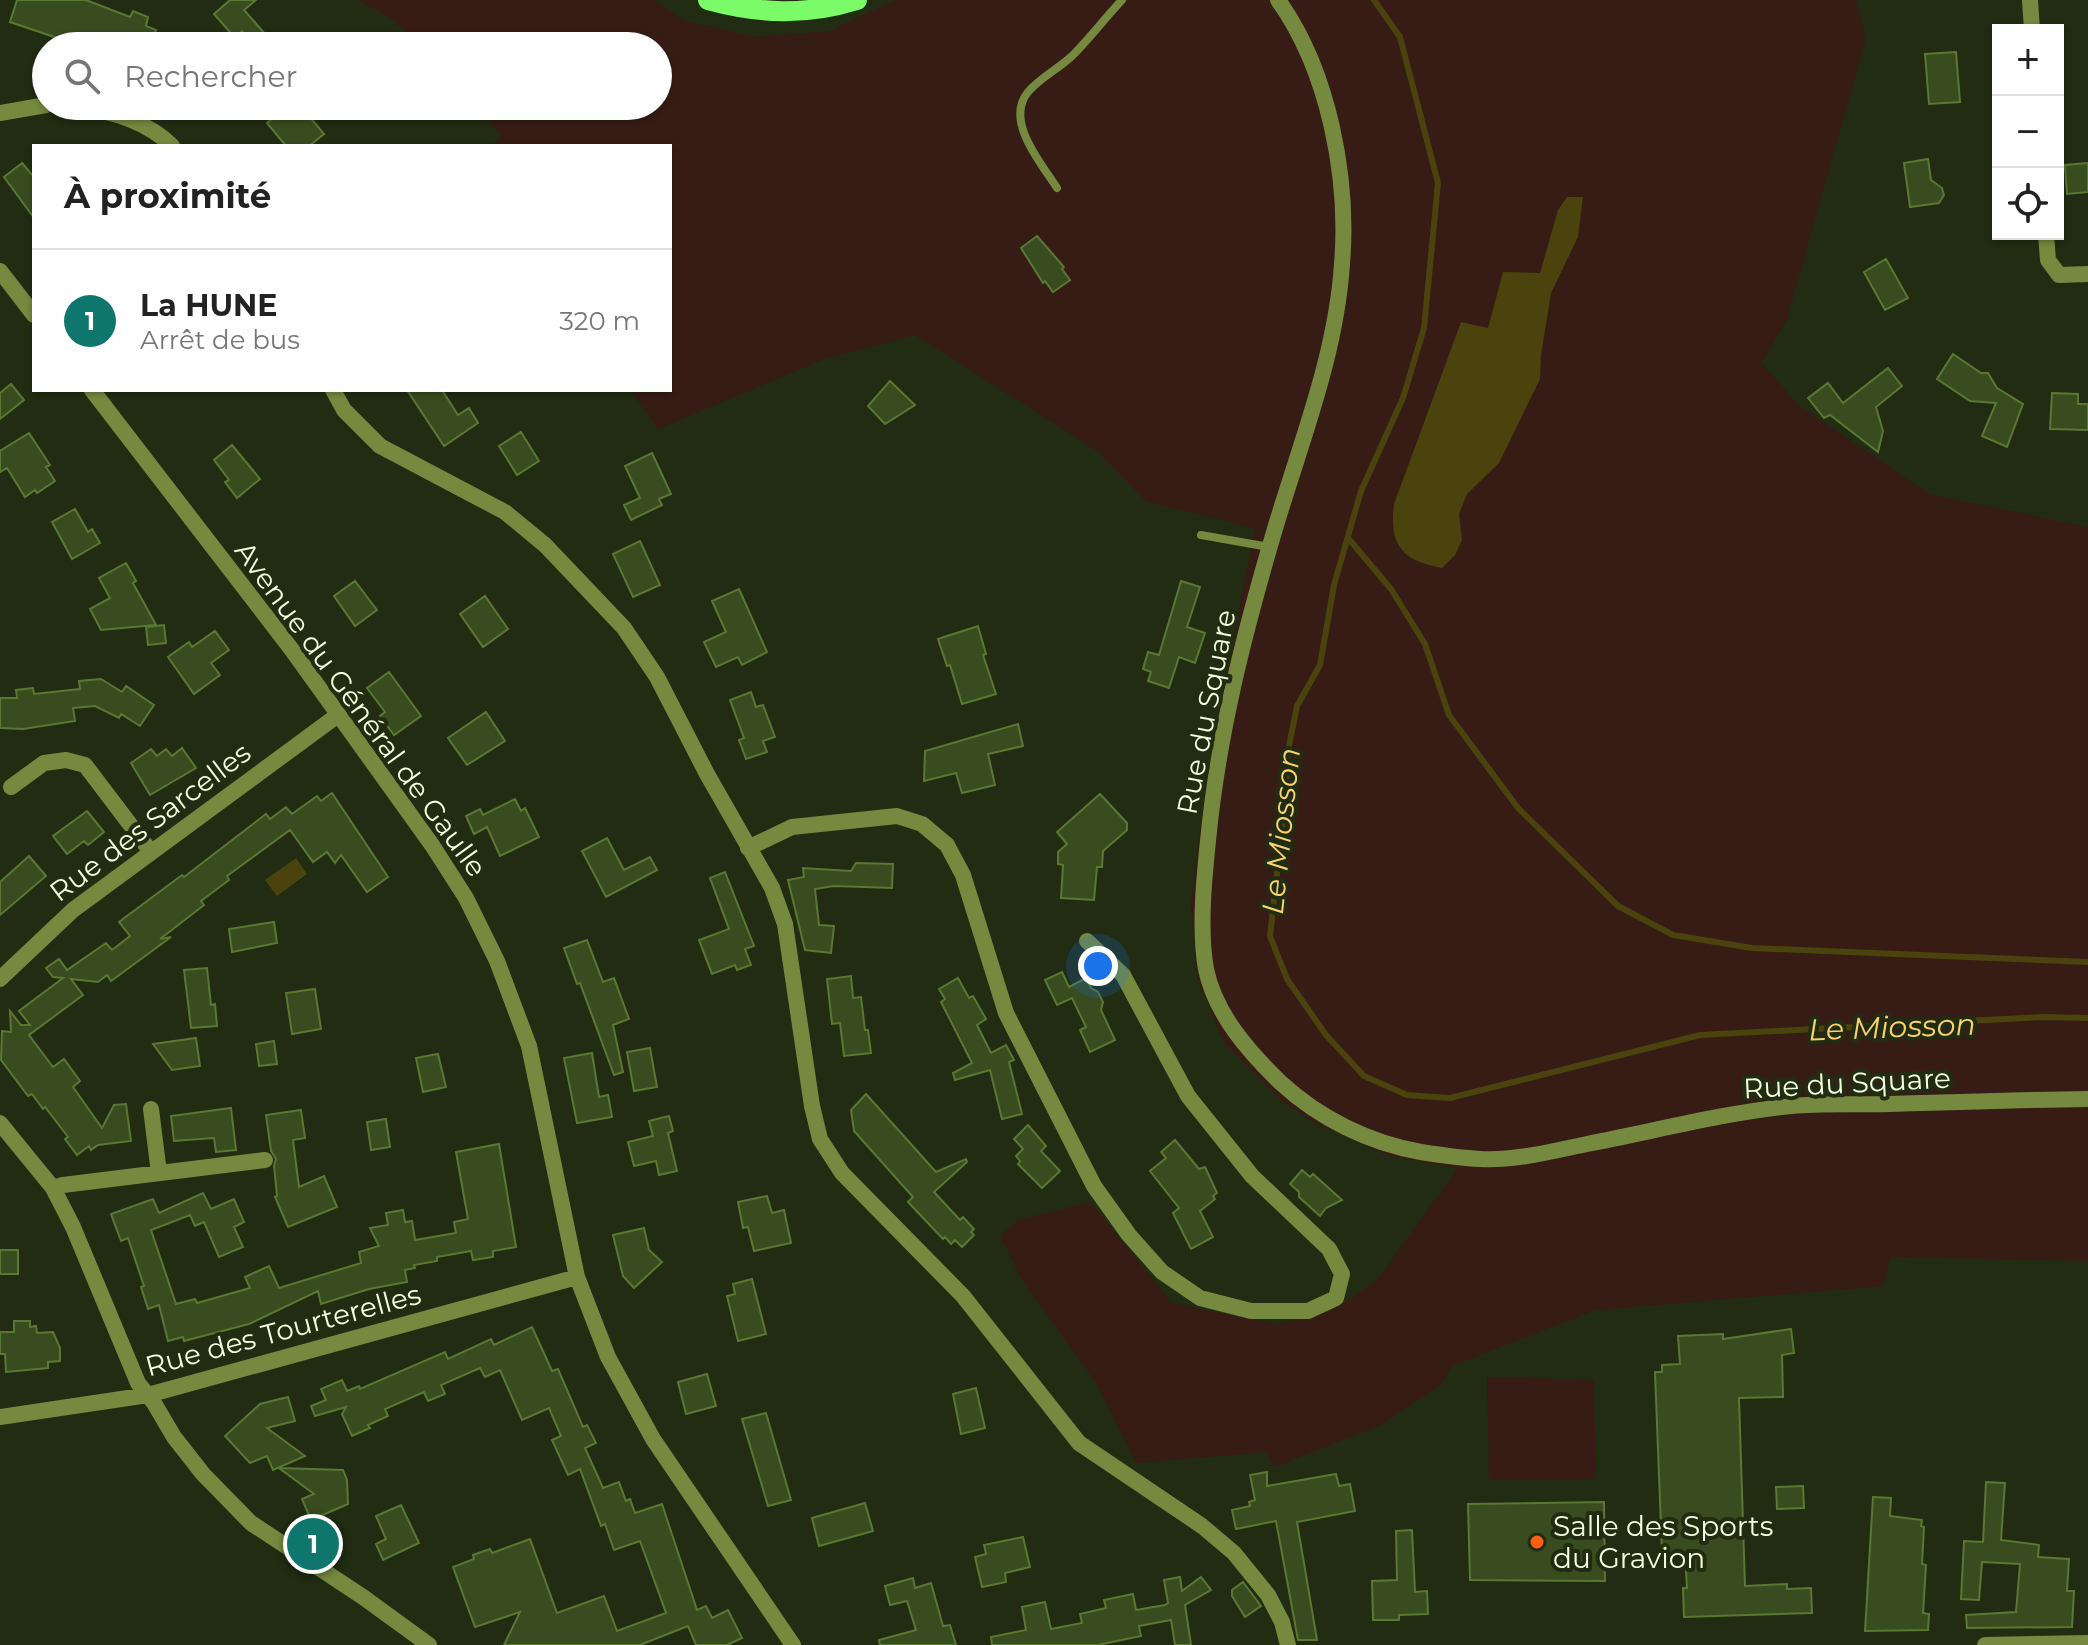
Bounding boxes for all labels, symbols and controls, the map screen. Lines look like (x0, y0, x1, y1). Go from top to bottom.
map controls (1992, 24, 2064, 240)
button: + (1992, 24, 2064, 96)
search box (32, 32, 672, 120)
icon: search (60, 54, 104, 98)
text: Rechercher (124, 58, 298, 95)
button: − (1992, 96, 2064, 168)
button: locate (1992, 168, 2064, 240)
text: À proximité (64, 175, 271, 217)
text: La HUNE (140, 287, 278, 324)
text: 1 (85, 305, 95, 337)
text: 320 m (559, 305, 640, 337)
text: Arrêt de bus (140, 324, 300, 356)
street label: Avenue du Général de Gaulle (228, 535, 494, 883)
street label: Rue du Square (1169, 607, 1243, 817)
street label: Rue des Sarcelles (43, 735, 257, 909)
water label: Le Miosson (1254, 746, 1308, 916)
your location (1078, 946, 1118, 986)
water label: Le Miosson (1808, 1006, 1976, 1048)
street label: Rue du Square (1742, 1061, 1952, 1105)
street label: Rue des Tourterelles (141, 1277, 425, 1383)
place label: Salle des Sports du Gravion (1553, 1509, 1773, 1575)
pin: 1 (287, 1514, 339, 1574)
marker: Salle des Sports du Gravion (1528, 1533, 1546, 1551)

